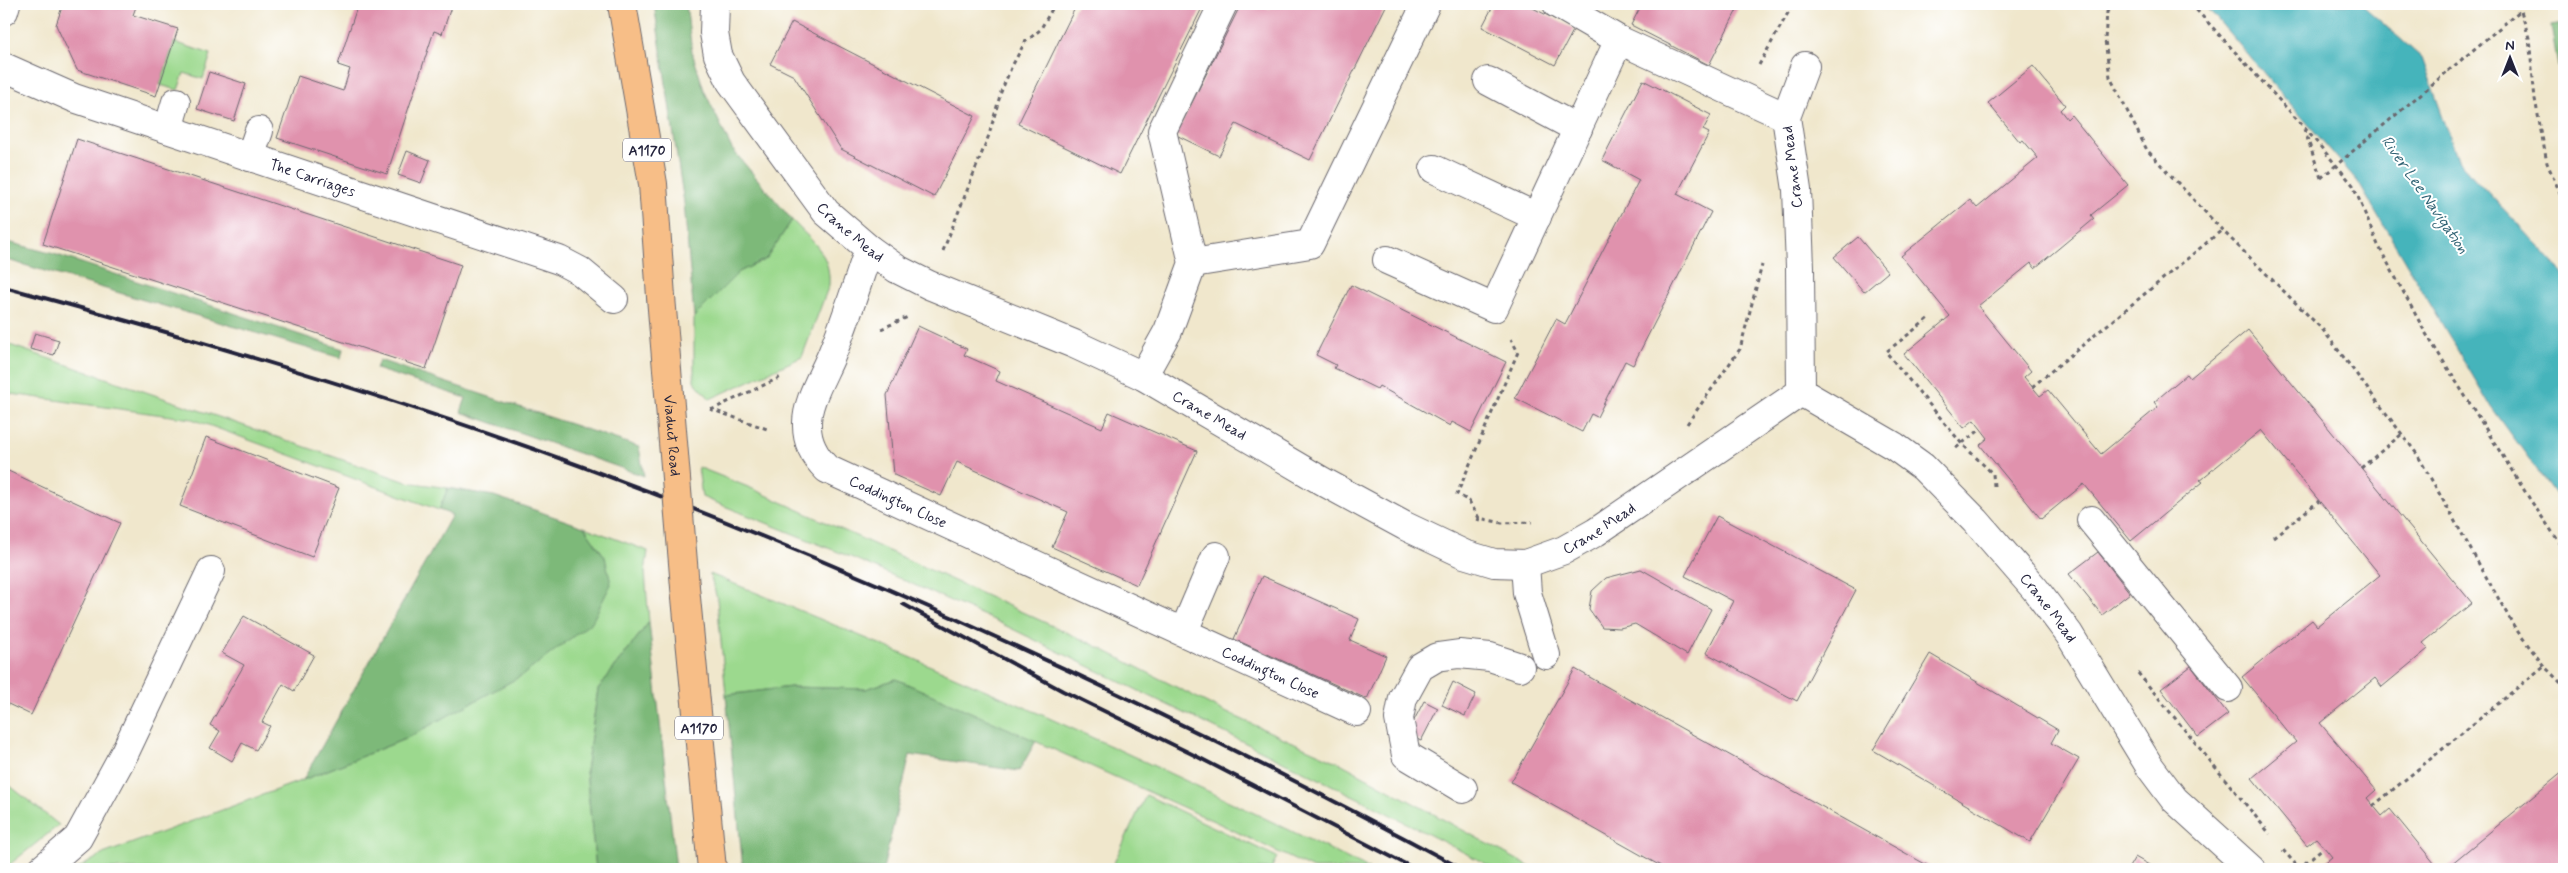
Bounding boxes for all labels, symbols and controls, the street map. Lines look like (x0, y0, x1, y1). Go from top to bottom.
north arrow (2486, 32, 2536, 82)
text: N (2505, 37, 2515, 55)
street label: Crane Mead (1778, 125, 1808, 209)
water label: River Lee Navigation (2374, 132, 2473, 259)
road number: A1170 (623, 138, 671, 162)
street label: The Carriages (267, 155, 358, 202)
street label: Crane Mead (811, 199, 887, 267)
street label: Crane Mead (1168, 386, 1250, 445)
street label: Viaduct Road (658, 394, 685, 477)
street label: Coddington Close (845, 471, 950, 534)
street label: Crane Mead (1559, 499, 1640, 560)
street label: Crane Mead (2015, 569, 2081, 646)
street label: Coddington Close (1218, 642, 1323, 704)
road number: A1170 (675, 716, 723, 740)

